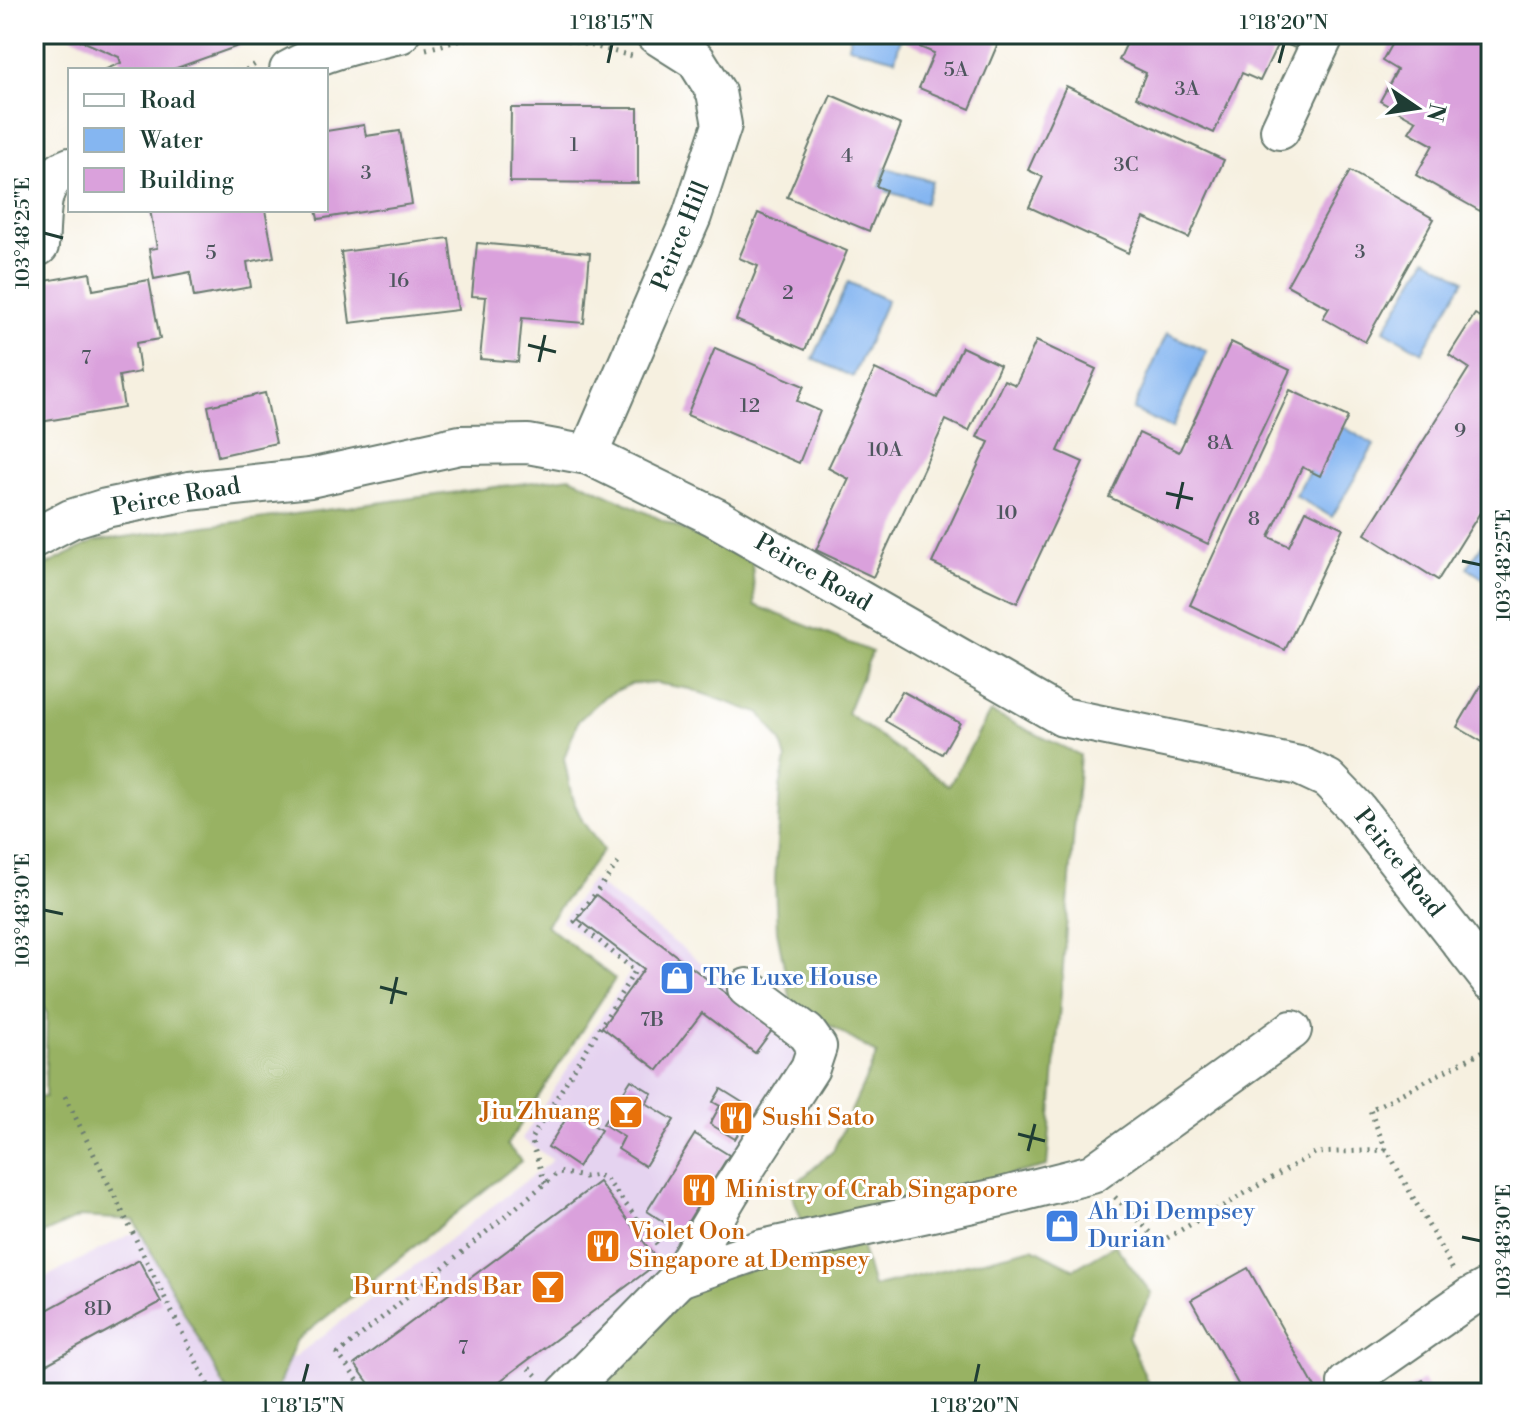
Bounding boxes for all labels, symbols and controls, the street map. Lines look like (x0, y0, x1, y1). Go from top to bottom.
text: 1°18'15"N (570, 11, 654, 36)
text: 1°18'20"N (1240, 11, 1328, 36)
house number: 5A (944, 58, 970, 83)
legend (68, 68, 328, 212)
north arrow (1377, 68, 1457, 148)
house number: 3A (1175, 77, 1201, 102)
text: Road (140, 86, 196, 116)
text: N (1420, 101, 1450, 124)
text: Water (139, 126, 203, 156)
house number: 1 (570, 133, 579, 158)
house number: 4 (841, 144, 853, 169)
house number: 3C (1114, 153, 1138, 178)
house number: 3 (360, 161, 372, 186)
text: Building (139, 166, 234, 196)
text: 103°48'25"E (11, 177, 36, 289)
street label: Peirce Hill (645, 177, 717, 295)
house number: 3 (1354, 240, 1366, 265)
house number: 5 (205, 241, 217, 266)
house number: 16 (389, 269, 409, 294)
house number: 2 (782, 281, 794, 306)
house number: 7 (81, 346, 91, 371)
house number: 12 (740, 394, 760, 419)
house number: 9 (1454, 419, 1466, 444)
house number: 8A (1207, 431, 1234, 456)
house number: 10A (868, 438, 904, 463)
street label: Peirce Road (109, 471, 243, 523)
house number: 10 (996, 501, 1018, 526)
house number: 8 (1248, 507, 1260, 532)
text: 103°48'25"E (1492, 509, 1517, 621)
street label: Peirce Road (749, 528, 877, 619)
street label: Peirce Road (1347, 803, 1451, 924)
text: 103°48'30"E (11, 853, 36, 967)
shop icon: The Luxe House (658, 959, 696, 997)
place label: The Luxe House (703, 963, 878, 993)
house number: 7B (640, 1008, 664, 1033)
bar icon: Jiu Zhuang (607, 1093, 645, 1131)
place label: Jiu Zhuang (479, 1097, 601, 1127)
restaurant icon: Sushi Sato (717, 1099, 755, 1137)
place label: Sushi Sato (762, 1103, 875, 1133)
restaurant icon: Ministry of Crab Singapore (680, 1171, 718, 1209)
place label: Ministry of Crab Singapore (725, 1175, 1018, 1205)
text: 103°48'30"E (1492, 1184, 1517, 1298)
place label: Ah Di Dempsey Durian (1087, 1197, 1255, 1255)
shop icon: Ah Di Dempsey Durian (1043, 1207, 1081, 1245)
place label: Violet Oon Singapore at Dempsey (628, 1217, 870, 1275)
restaurant icon: Violet Oon Singapore at Dempsey (584, 1227, 622, 1265)
bar icon: Burnt Ends Bar (529, 1268, 567, 1306)
place label: Burnt Ends Bar (353, 1272, 522, 1302)
house number: 8D (84, 1297, 112, 1322)
house number: 7 (458, 1336, 468, 1361)
text: 1°18'15"N (261, 1394, 345, 1419)
text: 1°18'20"N (931, 1394, 1019, 1419)

